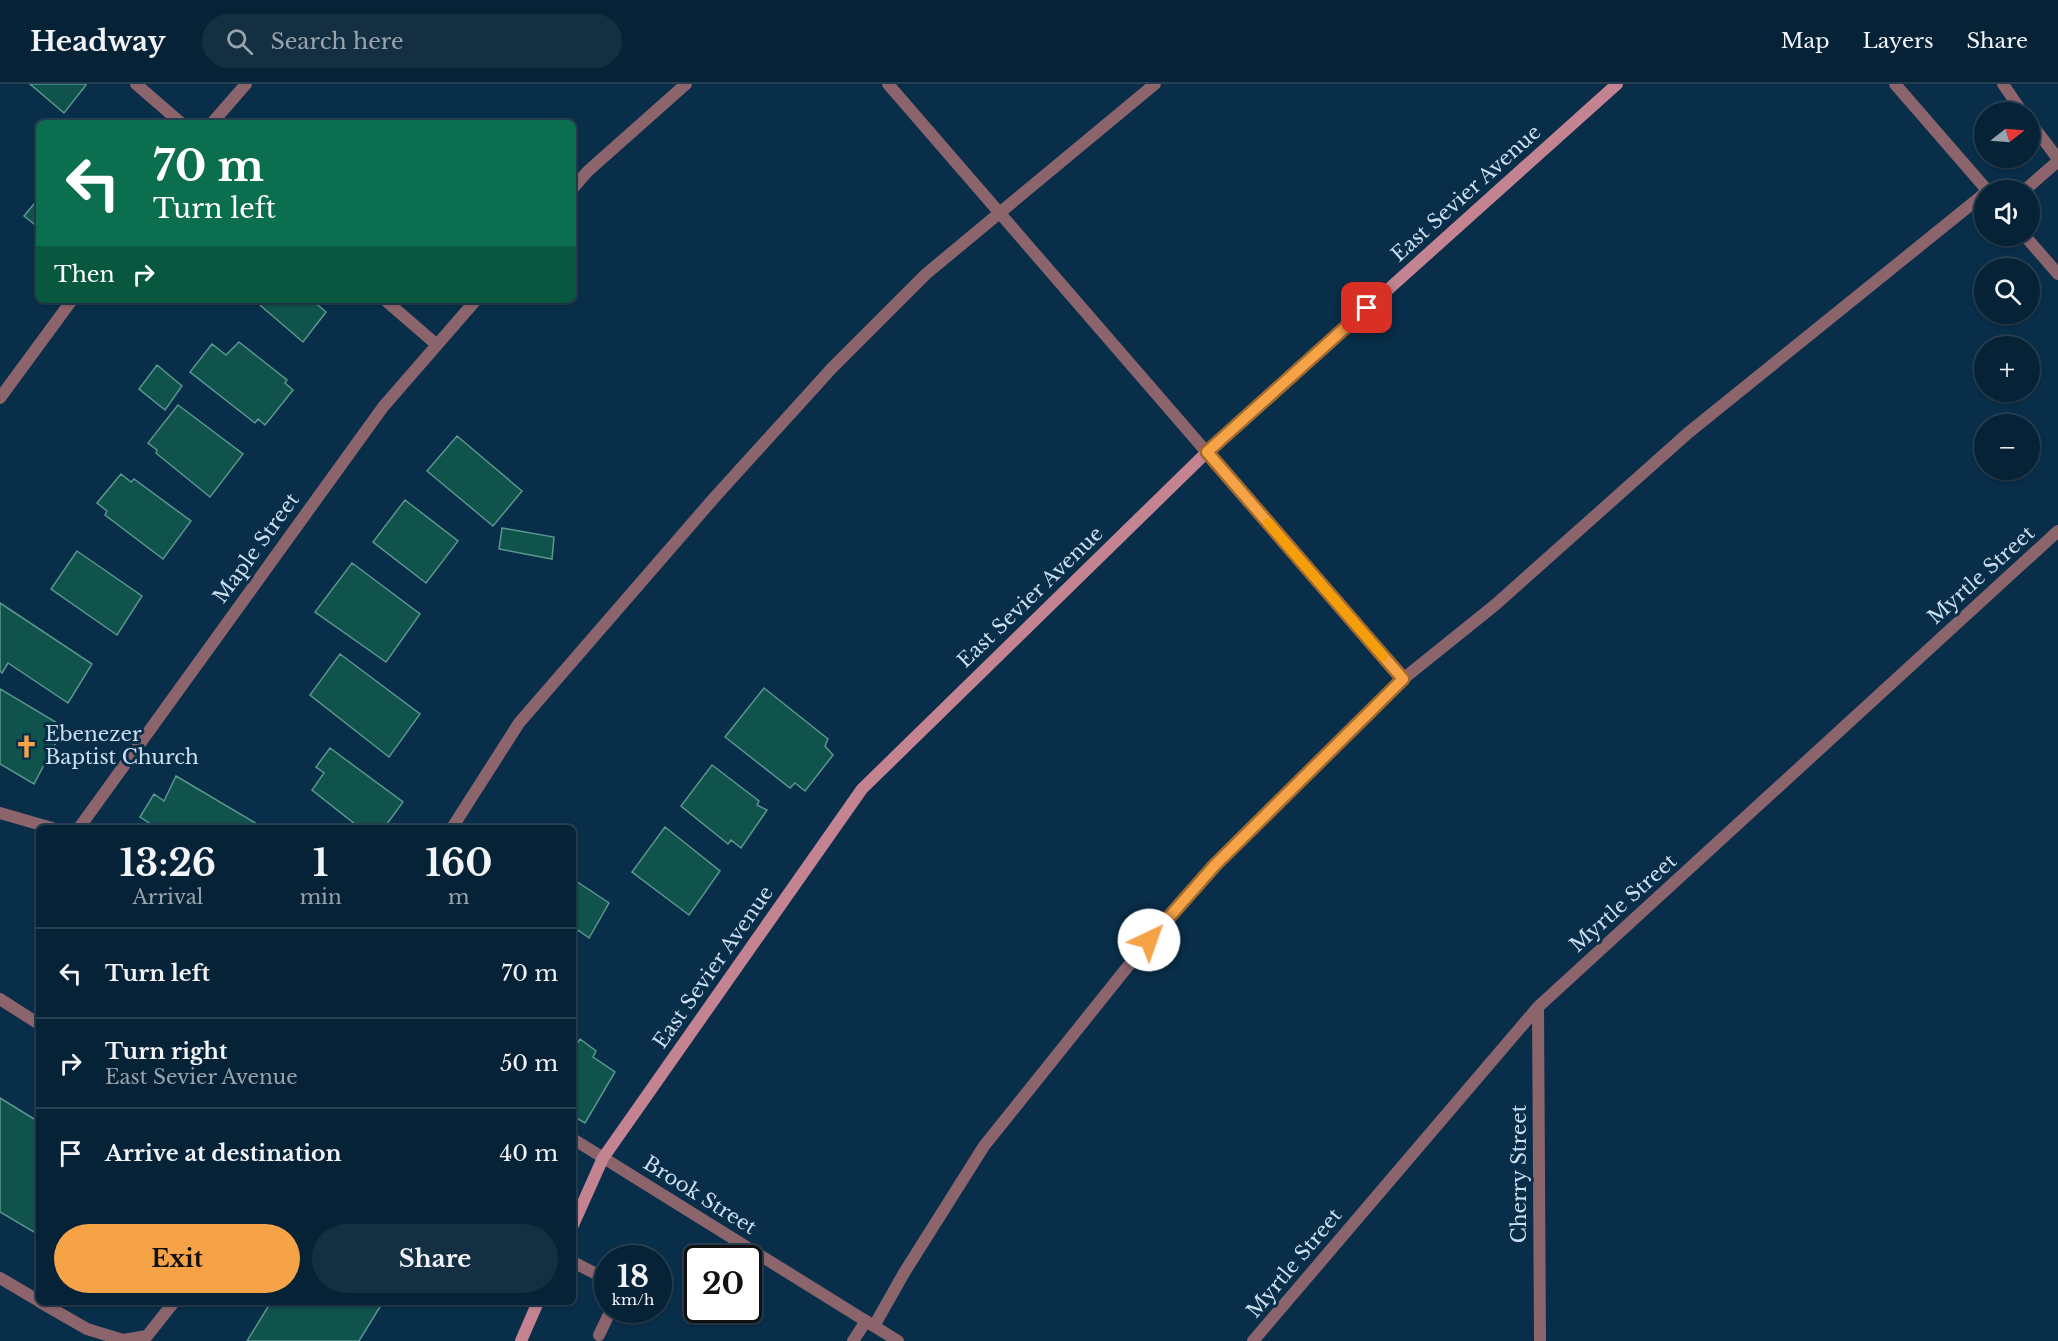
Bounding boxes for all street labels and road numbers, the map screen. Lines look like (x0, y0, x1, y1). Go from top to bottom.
street label: East Sevier Avenue (1386, 120, 1546, 266)
street label: Maple Street (208, 488, 304, 608)
street label: East Sevier Avenue (952, 521, 1108, 673)
street label: Myrtle Street (1923, 521, 2039, 629)
street label: Myrtle Street (1565, 849, 1681, 957)
street label: East Sevier Avenue (648, 881, 778, 1053)
street label: Cherry Street (1507, 1104, 1531, 1243)
street label: Brook Street (639, 1151, 761, 1240)
street label: Myrtle Street (1241, 1203, 1347, 1322)

